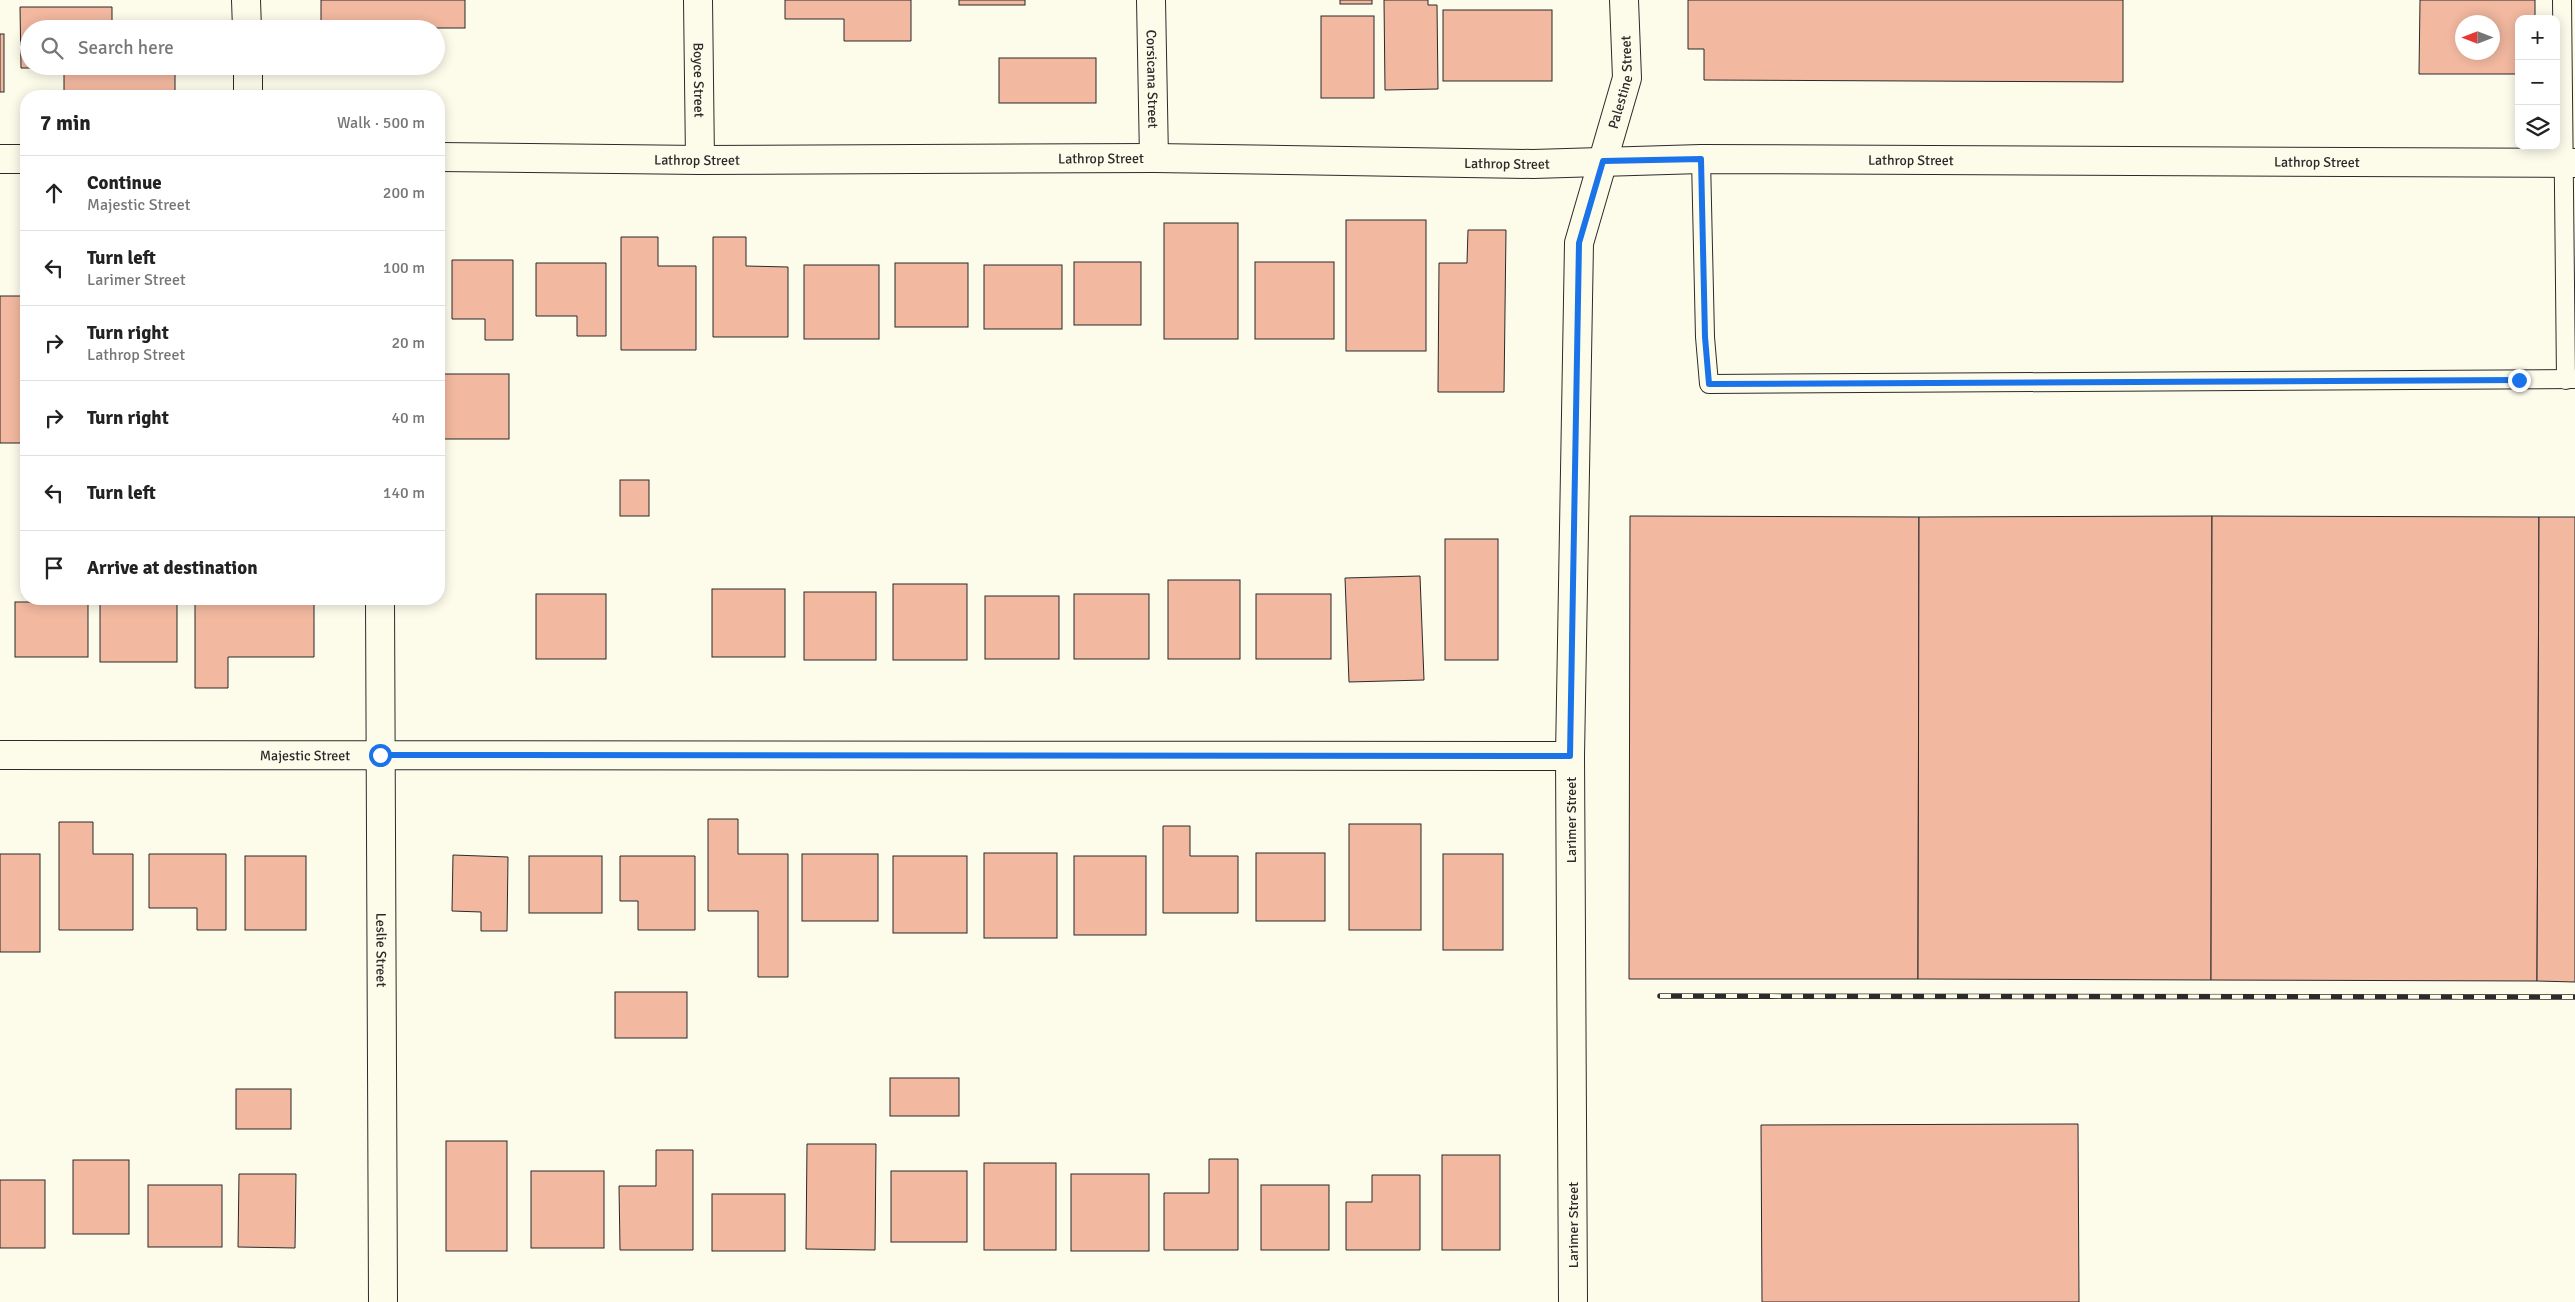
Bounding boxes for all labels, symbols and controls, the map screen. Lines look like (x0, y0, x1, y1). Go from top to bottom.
north arrow (2455, 15, 2500, 60)
map controls (2515, 15, 2560, 150)
button: + (2515, 15, 2560, 60)
search box (20, 20, 445, 75)
street label: Corsicana Street (1143, 29, 1162, 129)
icon: search (38, 34, 66, 62)
street label: Palestine Street (1604, 35, 1636, 131)
text: Search here (78, 36, 174, 60)
street label: Boyce Street (690, 42, 708, 118)
button: − (2515, 60, 2560, 105)
button: layers (2515, 105, 2560, 150)
text: 7 min (40, 110, 91, 136)
text: Walk · 500 m (337, 113, 425, 133)
street label: Lathrop Street (1058, 150, 1144, 167)
street label: Lathrop Street (654, 151, 740, 169)
street label: Lathrop Street (1868, 151, 1954, 169)
street label: Lathrop Street (2274, 153, 2360, 171)
street label: Lathrop Street (1464, 154, 1550, 173)
text: Continue (87, 171, 162, 195)
icon: ahead (40, 179, 68, 207)
text: 200 m (383, 183, 425, 203)
text: Majestic Street (87, 195, 190, 215)
text: Turn left (87, 246, 156, 270)
icon: left (40, 254, 68, 282)
text: 100 m (383, 258, 425, 278)
text: Larimer Street (87, 270, 186, 290)
text: Turn right (87, 321, 169, 345)
icon: right (40, 329, 68, 357)
text: 20 m (391, 333, 425, 353)
text: Lathrop Street (87, 345, 185, 365)
route end (2508, 369, 2531, 392)
icon: right (40, 404, 68, 432)
text: Turn right (87, 406, 169, 430)
text: 40 m (391, 408, 425, 428)
icon: left (40, 479, 68, 507)
text: Turn left (87, 481, 156, 505)
text: 140 m (383, 483, 425, 503)
icon: arrive (40, 554, 68, 582)
text: Arrive at destination (87, 556, 258, 580)
route start (369, 744, 392, 767)
street label: Majestic Street (260, 747, 350, 764)
street label: Larimer Street (1563, 777, 1580, 863)
street label: Leslie Street (373, 913, 390, 987)
street label: Larimer Street (1565, 1182, 1582, 1268)

